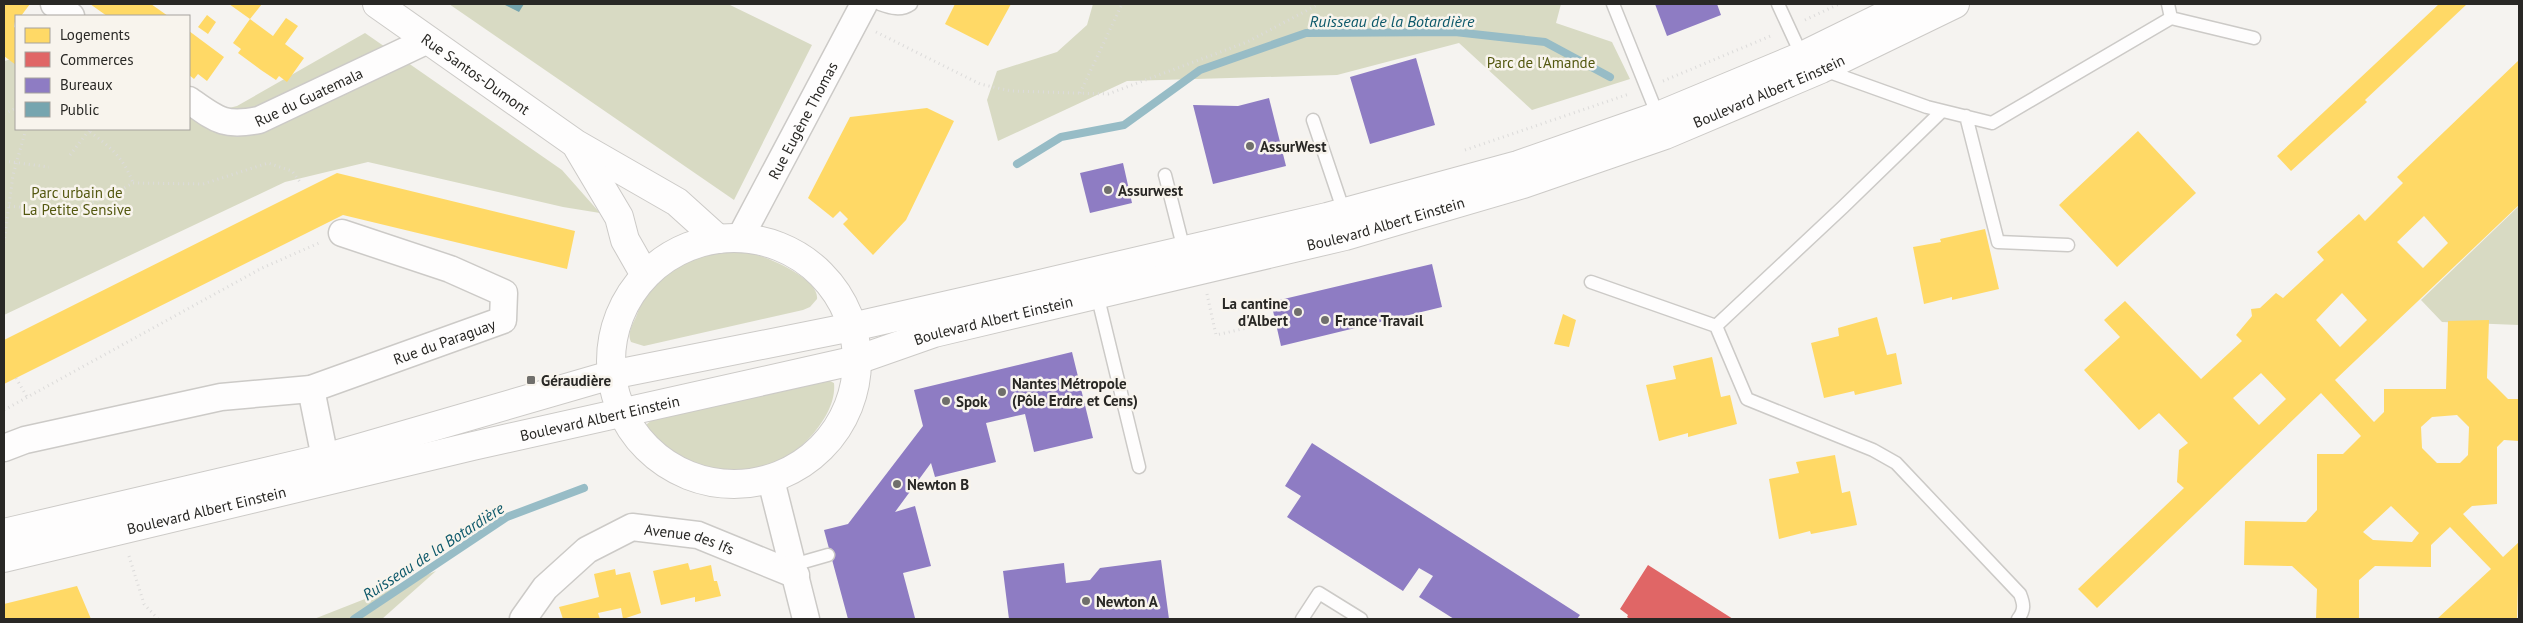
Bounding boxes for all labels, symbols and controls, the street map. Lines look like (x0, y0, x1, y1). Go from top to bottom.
water label: Ruisseau de la Botardière (1310, 11, 1475, 31)
legend (15, 15, 190, 130)
text: Logements (60, 25, 130, 44)
street label: Rue Santos-Dumont (418, 29, 534, 118)
text: Commerces (60, 50, 134, 69)
street label: Boulevard Albert Einstein (1690, 50, 1848, 132)
park label: Parc de l'Amande (1487, 53, 1595, 72)
street label: Rue Eugène Thomas (763, 58, 841, 182)
street label: Rue du Guatemala (251, 63, 366, 130)
text: Bureaux (60, 75, 113, 94)
text: Public (60, 100, 99, 119)
place label: AssurWest (1260, 137, 1327, 156)
marker: AssurWest (1244, 140, 1256, 152)
place label: Assurwest (1118, 181, 1184, 200)
park label: Parc urbain de La Petite Sensive (23, 183, 131, 219)
marker: Assurwest (1102, 184, 1114, 196)
street label: Boulevard Albert Einstein (1305, 192, 1467, 254)
street label: Boulevard Albert Einstein (911, 291, 1075, 349)
place label: La cantine d'Albert (1222, 294, 1289, 330)
marker: La cantine d'Albert (1292, 306, 1304, 318)
place label: France Travail (1335, 311, 1424, 330)
street label: Rue du Paraguay (391, 314, 498, 368)
marker: France Travail (1319, 314, 1331, 326)
place label: Géraudière (541, 371, 612, 390)
marker: Géraudière (525, 374, 537, 386)
place label: Nantes Métropole (Pôle Erdre et Cens) (1012, 374, 1138, 410)
marker: Nantes Métropole (Pôle Erdre et Cens) (996, 386, 1008, 398)
street label: Boulevard Albert Einstein (518, 391, 681, 445)
place label: Spok (956, 392, 988, 411)
marker: Spok (940, 395, 952, 407)
place label: Newton B (907, 475, 969, 494)
marker: Newton B (891, 478, 903, 490)
street label: Boulevard Albert Einstein (125, 482, 288, 538)
water label: Ruisseau de la Botardière (358, 497, 508, 604)
street label: Avenue des Ifs (643, 519, 737, 558)
place label: Newton A (1096, 592, 1159, 611)
marker: Newton A (1080, 595, 1092, 607)

